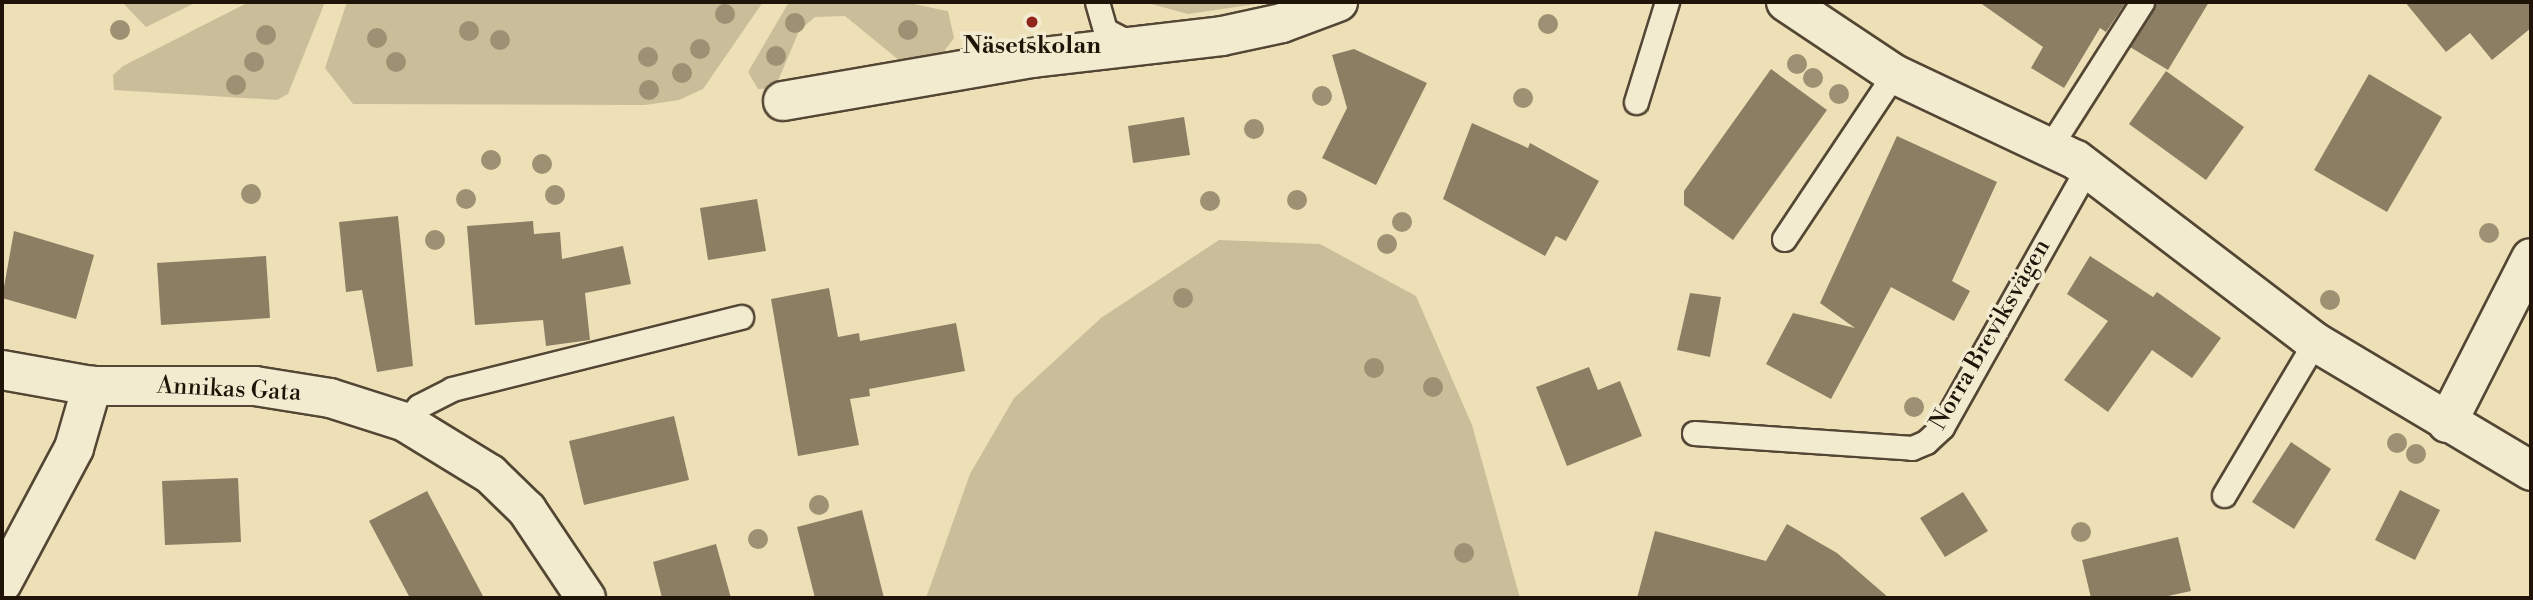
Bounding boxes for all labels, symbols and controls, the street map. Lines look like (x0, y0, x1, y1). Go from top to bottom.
marker: Näsetskolan (1024, 14, 1040, 30)
place label: Näsetskolan (963, 33, 1101, 61)
street label: Norra Breviksvägen (1925, 235, 2057, 435)
street label: Annikas Gata (156, 372, 302, 408)

